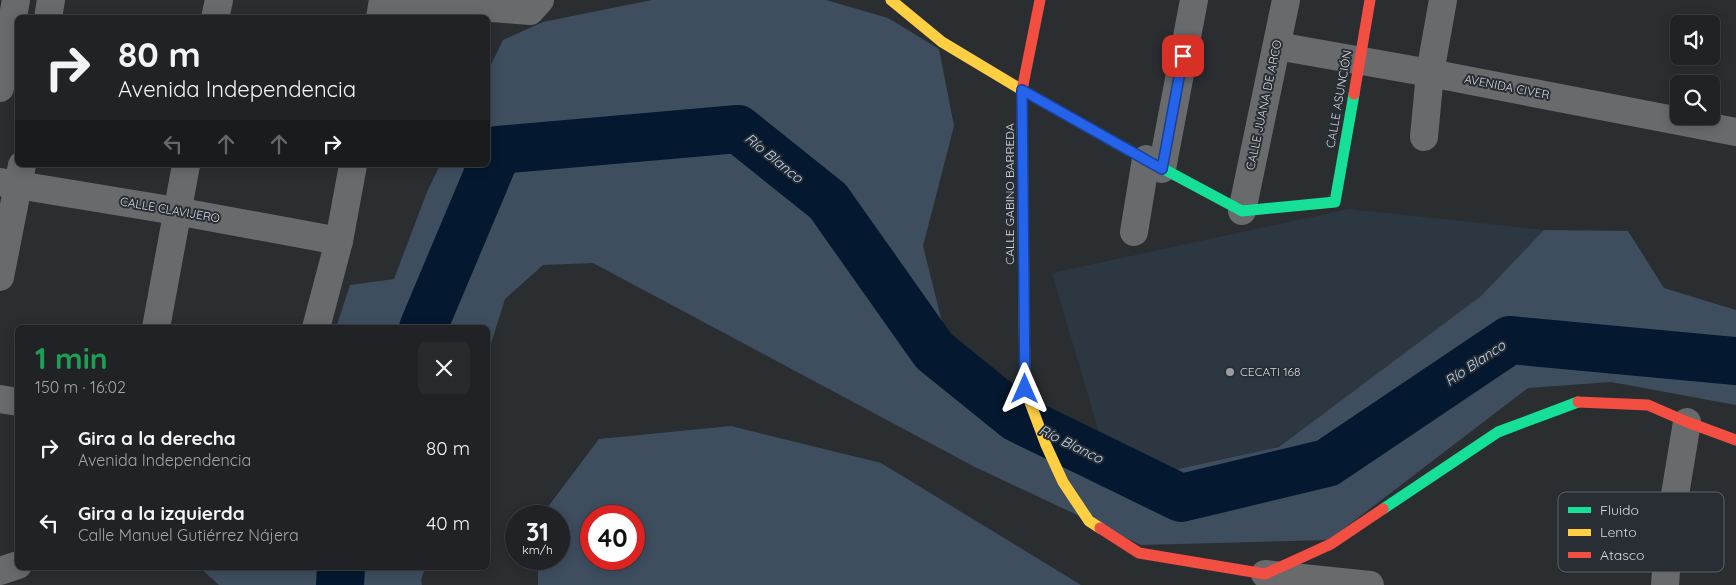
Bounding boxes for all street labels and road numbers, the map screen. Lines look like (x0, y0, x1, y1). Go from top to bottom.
street label: CALLE JUANA DE ARCO (1242, 38, 1285, 171)
street label: CALLE ASUNCIÓN (1323, 49, 1354, 149)
street label: AVENIDA CIVER (1463, 71, 1551, 102)
street label: CALLE GABINO BARREDA (1002, 123, 1017, 265)
street label: CALLE CLAVIJERO (119, 193, 221, 226)

